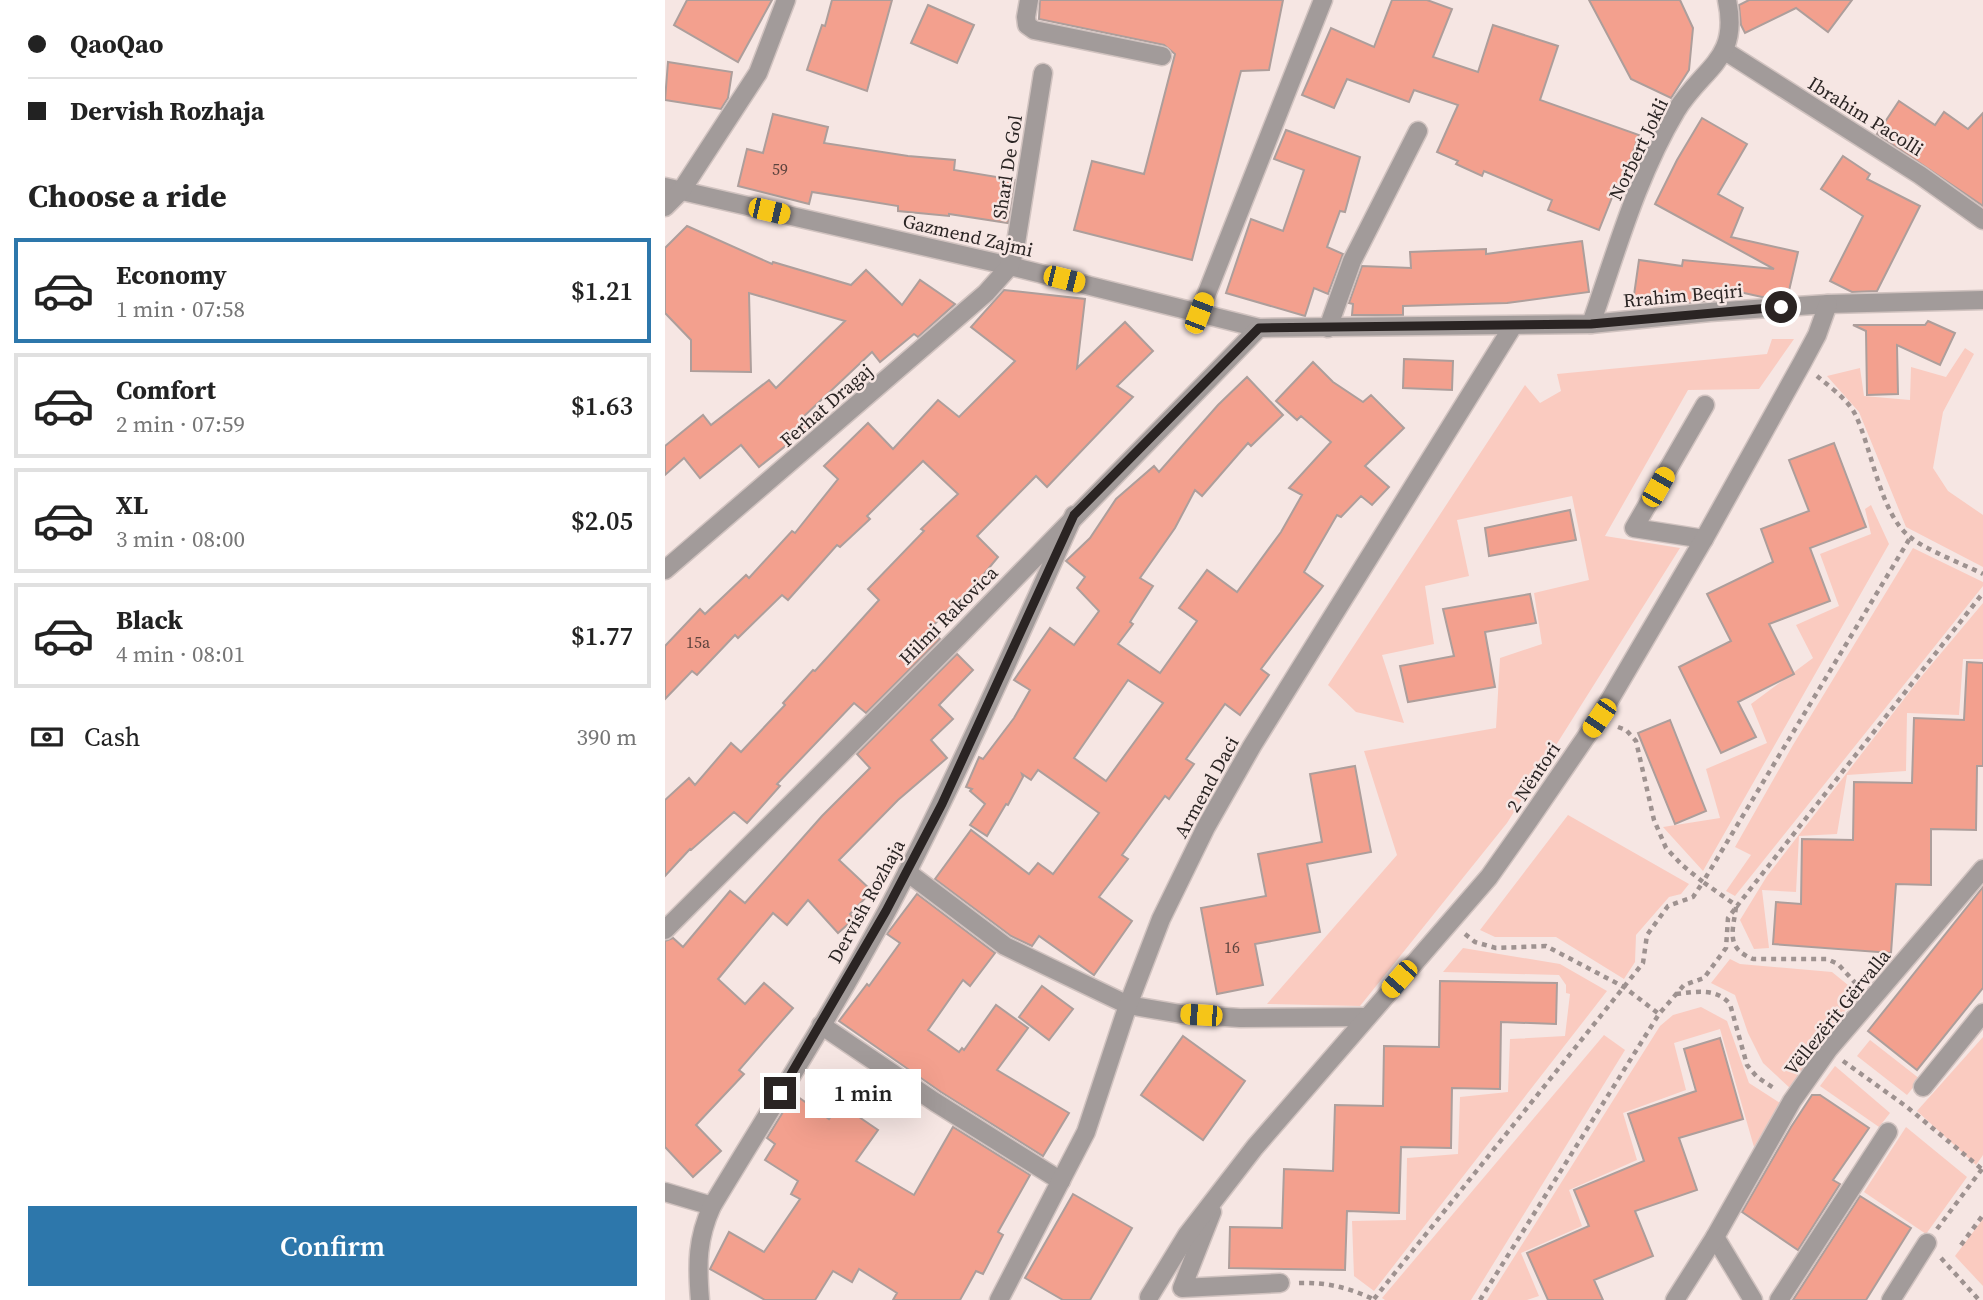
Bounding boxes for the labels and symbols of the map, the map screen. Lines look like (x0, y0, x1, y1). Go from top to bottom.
street label: Ibrahim Pacolli (1803, 70, 1929, 162)
street label: Norbert Jokli (1602, 93, 1674, 204)
street label: Sharl De Gol (986, 113, 1028, 221)
house number: 59 (772, 158, 788, 180)
car (747, 196, 792, 226)
street label: Gazmend Zajmi (900, 207, 1036, 263)
car (1042, 264, 1087, 294)
street label: Rrahim Beqiri (1622, 277, 1744, 313)
car (1182, 290, 1217, 336)
route start (1765, 291, 1797, 323)
street label: Ferhat Dragaj (774, 358, 878, 452)
car (1639, 464, 1678, 510)
street label: Hilmi Rakovica (893, 560, 1003, 670)
house number: 15a (686, 631, 711, 653)
car (1579, 695, 1620, 741)
street label: Armend Daci (1167, 731, 1245, 842)
street label: 2 Nëntori (1500, 737, 1566, 817)
street label: Dervish Rozhaja (821, 834, 911, 968)
house number: 16 (1224, 936, 1240, 958)
street label: Vëllezërit Gërvalla (1778, 943, 1896, 1081)
car (1378, 956, 1421, 1002)
car (1180, 1003, 1223, 1027)
callout: 1 min (805, 1068, 920, 1118)
route end (764, 1077, 796, 1109)

